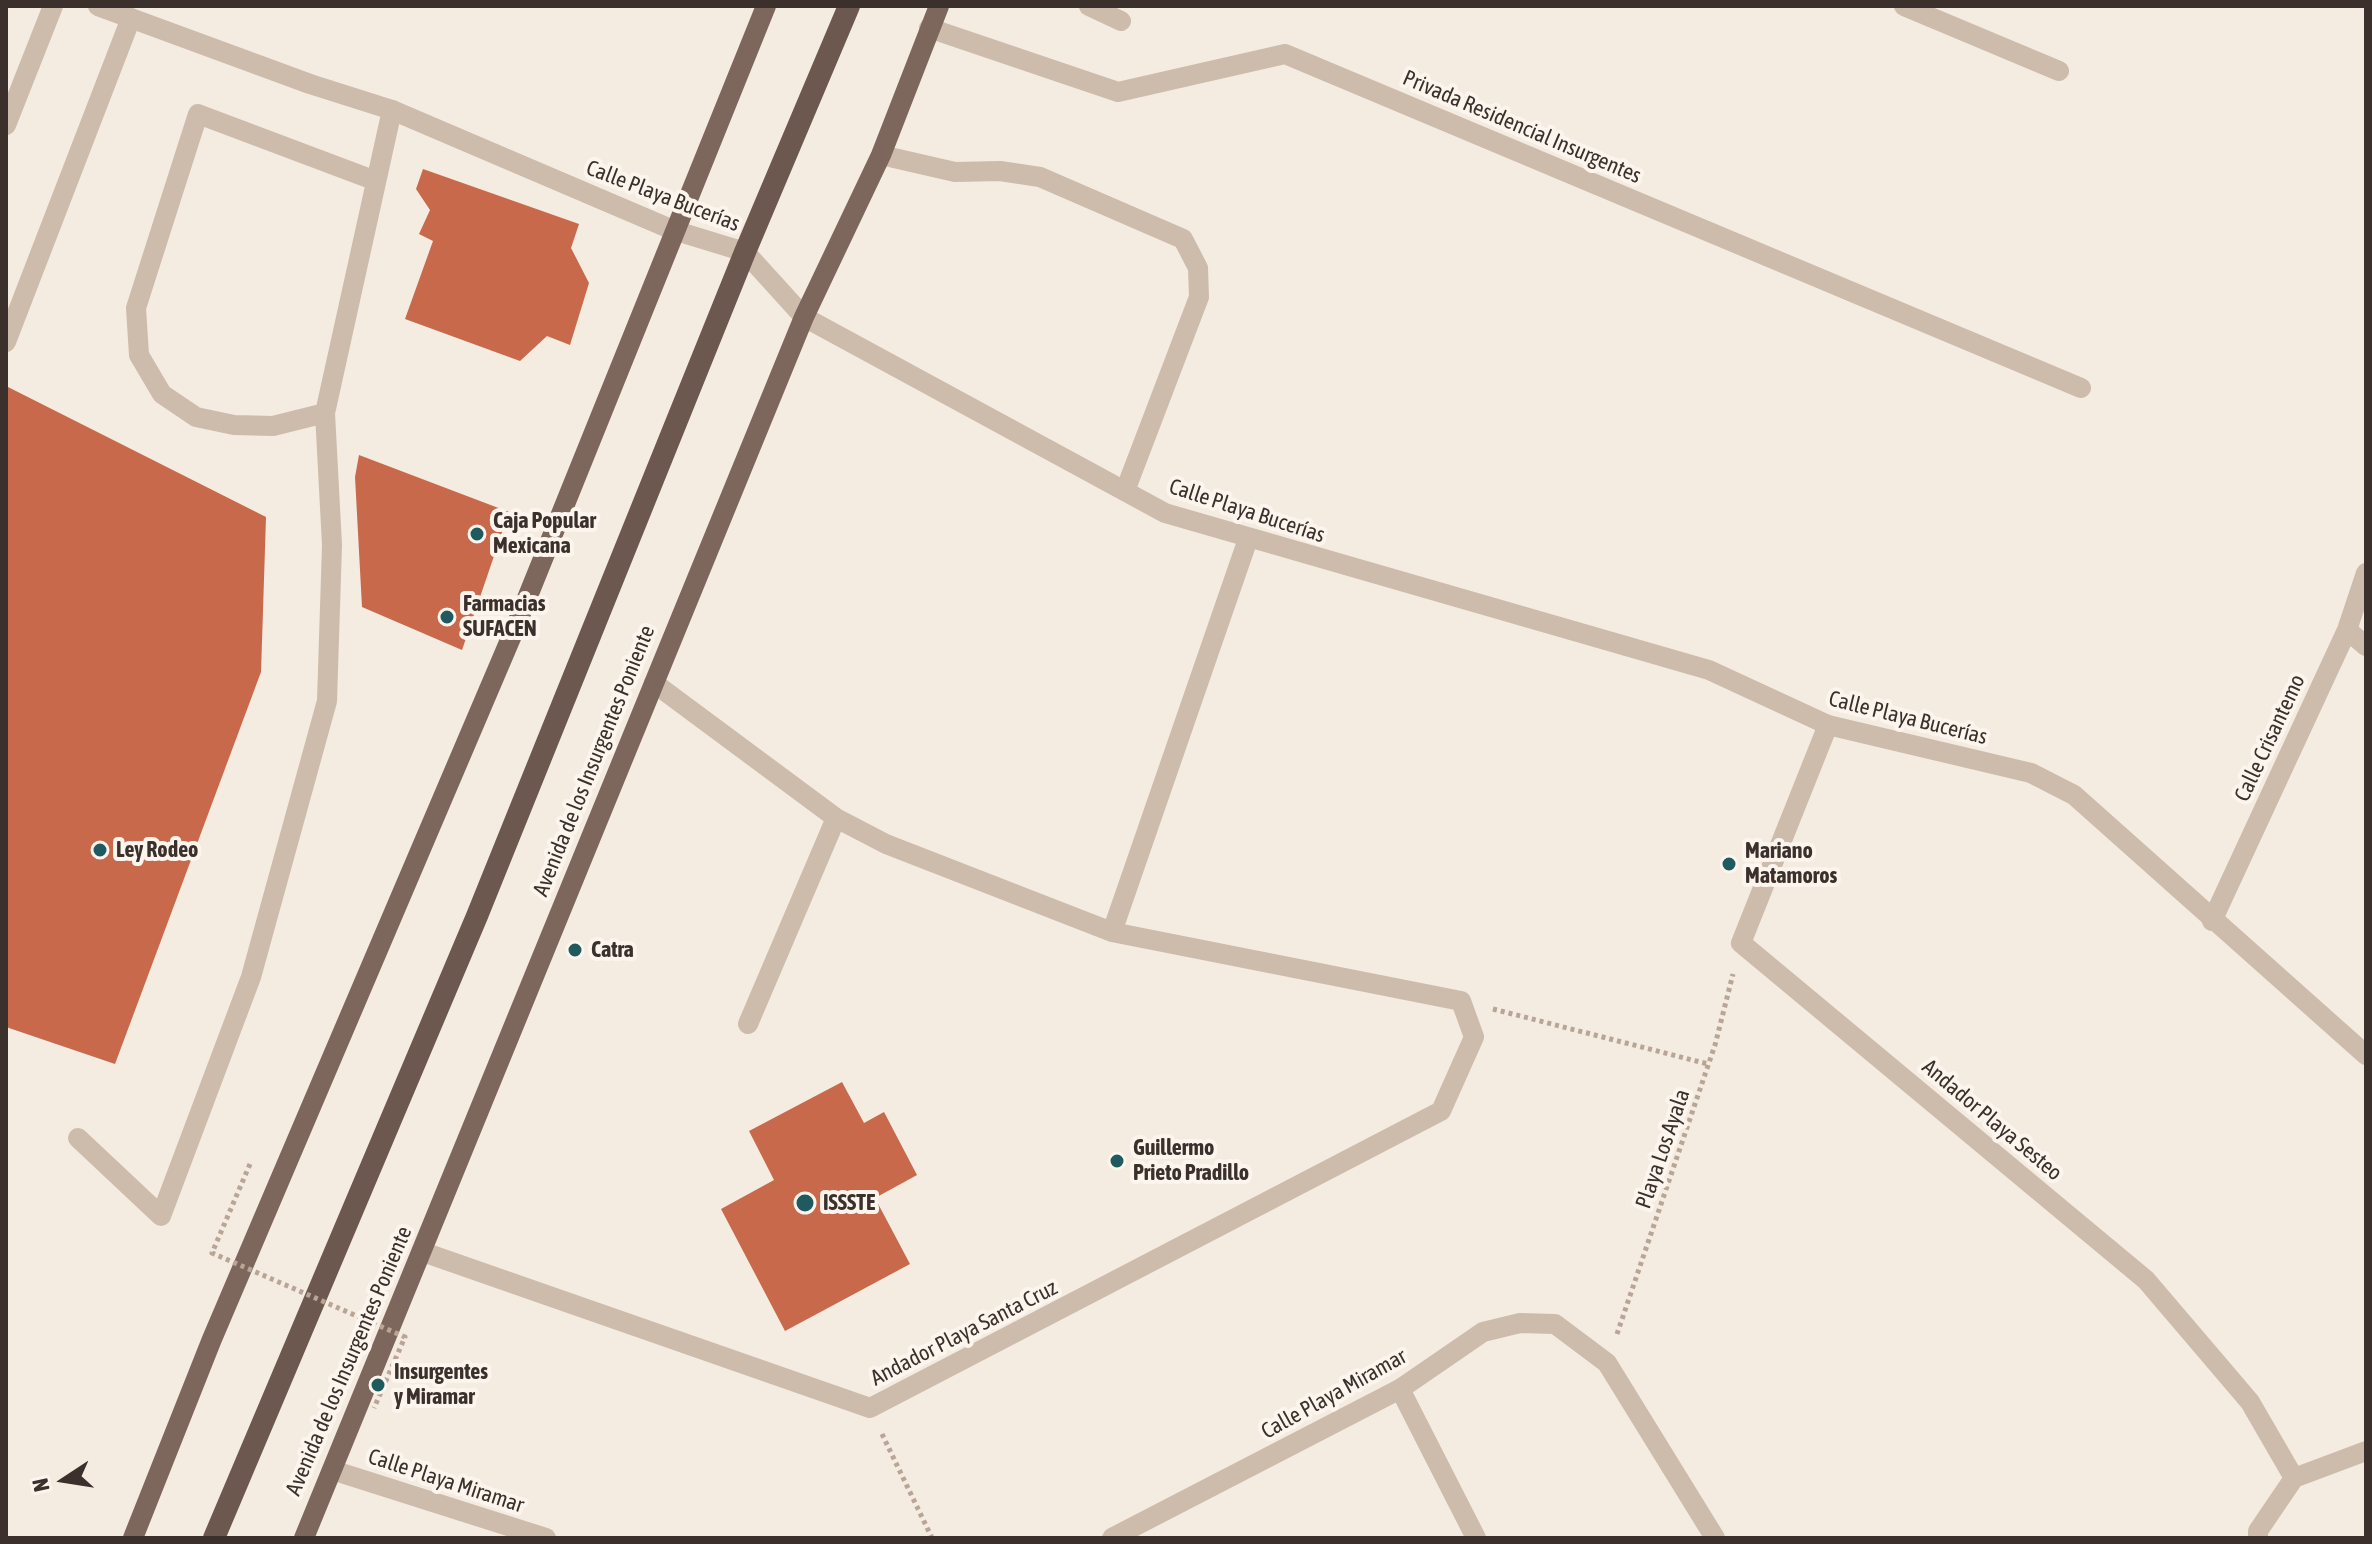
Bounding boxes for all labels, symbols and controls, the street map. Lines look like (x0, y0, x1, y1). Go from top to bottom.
street label: Privada Residencial Insurgentes (1399, 65, 1645, 189)
street label: Calle Playa Bucerías (583, 155, 743, 237)
street label: Calle Playa Bucerías (1166, 473, 1328, 549)
place label: Caja Popular Mexicana (493, 508, 596, 560)
marker: Caja Popular Mexicana (468, 525, 486, 543)
place label: Farmacias SUFACEN (463, 591, 545, 642)
marker: Farmacias SUFACEN (438, 608, 456, 626)
street label: Avenida de los Insurgentes Poniente (528, 622, 660, 900)
street label: Calle Crisantemo (2229, 670, 2311, 806)
street label: Calle Playa Bucerías (1826, 686, 1990, 750)
place label: Ley Rodeo (116, 837, 198, 863)
place label: Mariano Matamoros (1745, 838, 1837, 890)
marker: Ley Rodeo (91, 841, 109, 859)
marker: Mariano Matamoros (1720, 855, 1738, 873)
place label: Catra (591, 937, 634, 963)
marker: Catra (566, 941, 584, 959)
street label: Andador Playa Sesteo (1917, 1054, 2067, 1186)
street label: Playa Los Ayala (1630, 1086, 1696, 1212)
place label: Guillermo Prieto Pradillo (1133, 1135, 1249, 1186)
marker: Guillermo Prieto Pradillo (1108, 1152, 1126, 1170)
place label: ISSSTE (823, 1190, 875, 1216)
marker: ISSSTE (794, 1192, 816, 1214)
street label: Avenida de los Insurgentes Poniente (280, 1223, 418, 1499)
street label: Andador Playa Santa Cruz (866, 1274, 1062, 1392)
street label: Calle Playa Miramar (1257, 1343, 1411, 1445)
place label: Insurgentes y Miramar (394, 1359, 488, 1410)
marker: Insurgentes y Miramar (369, 1376, 387, 1394)
north arrow (24, 1440, 104, 1520)
street label: Calle Playa Miramar (365, 1443, 527, 1519)
text: N (26, 1476, 55, 1494)

